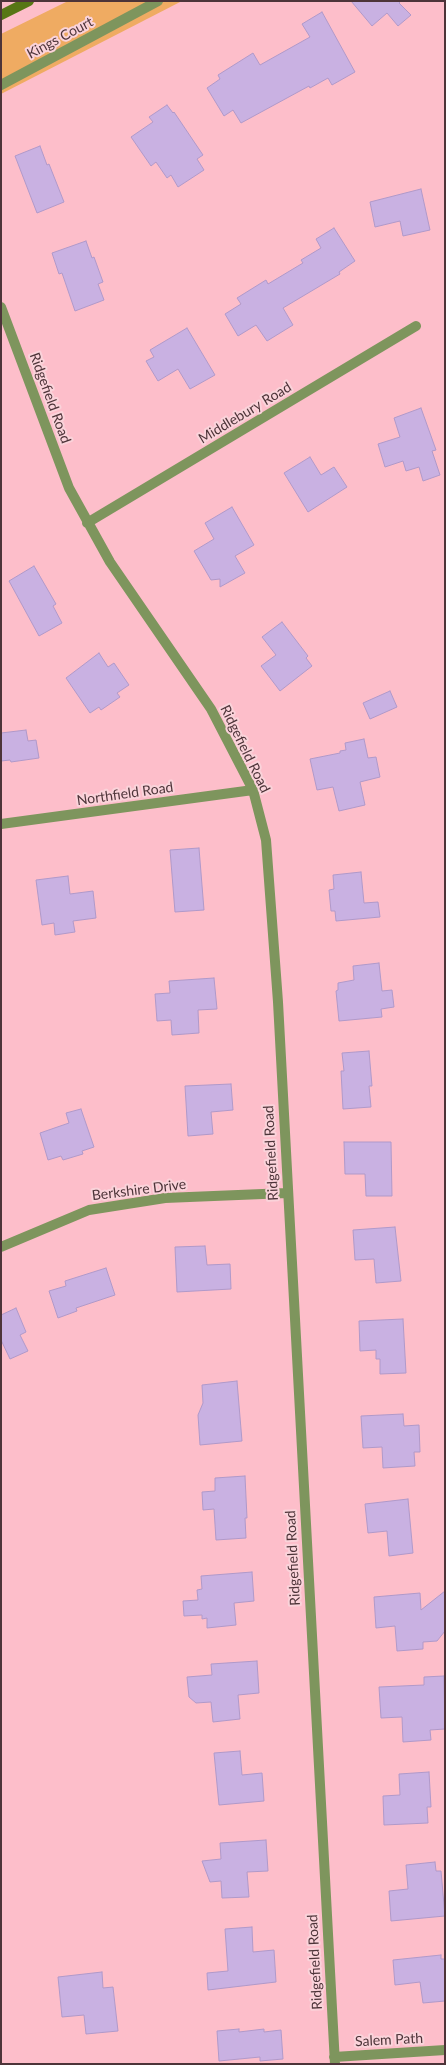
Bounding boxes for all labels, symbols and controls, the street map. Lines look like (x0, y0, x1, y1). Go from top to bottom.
street label: Kings Court (24, 14, 96, 62)
street label: Ridgefield Road (26, 350, 74, 446)
street label: Middlebury Road (196, 379, 294, 447)
street label: Ridgefield Road (217, 702, 273, 796)
street label: Northfield Road (76, 779, 174, 809)
street label: Ridgefield Road (260, 1105, 282, 1201)
street label: Berkshire Drive (91, 1176, 187, 1204)
street label: Ridgefield Road (282, 1510, 304, 1606)
street label: Ridgefield Road (304, 1914, 326, 2010)
street label: Salem Path (355, 2030, 423, 2050)

